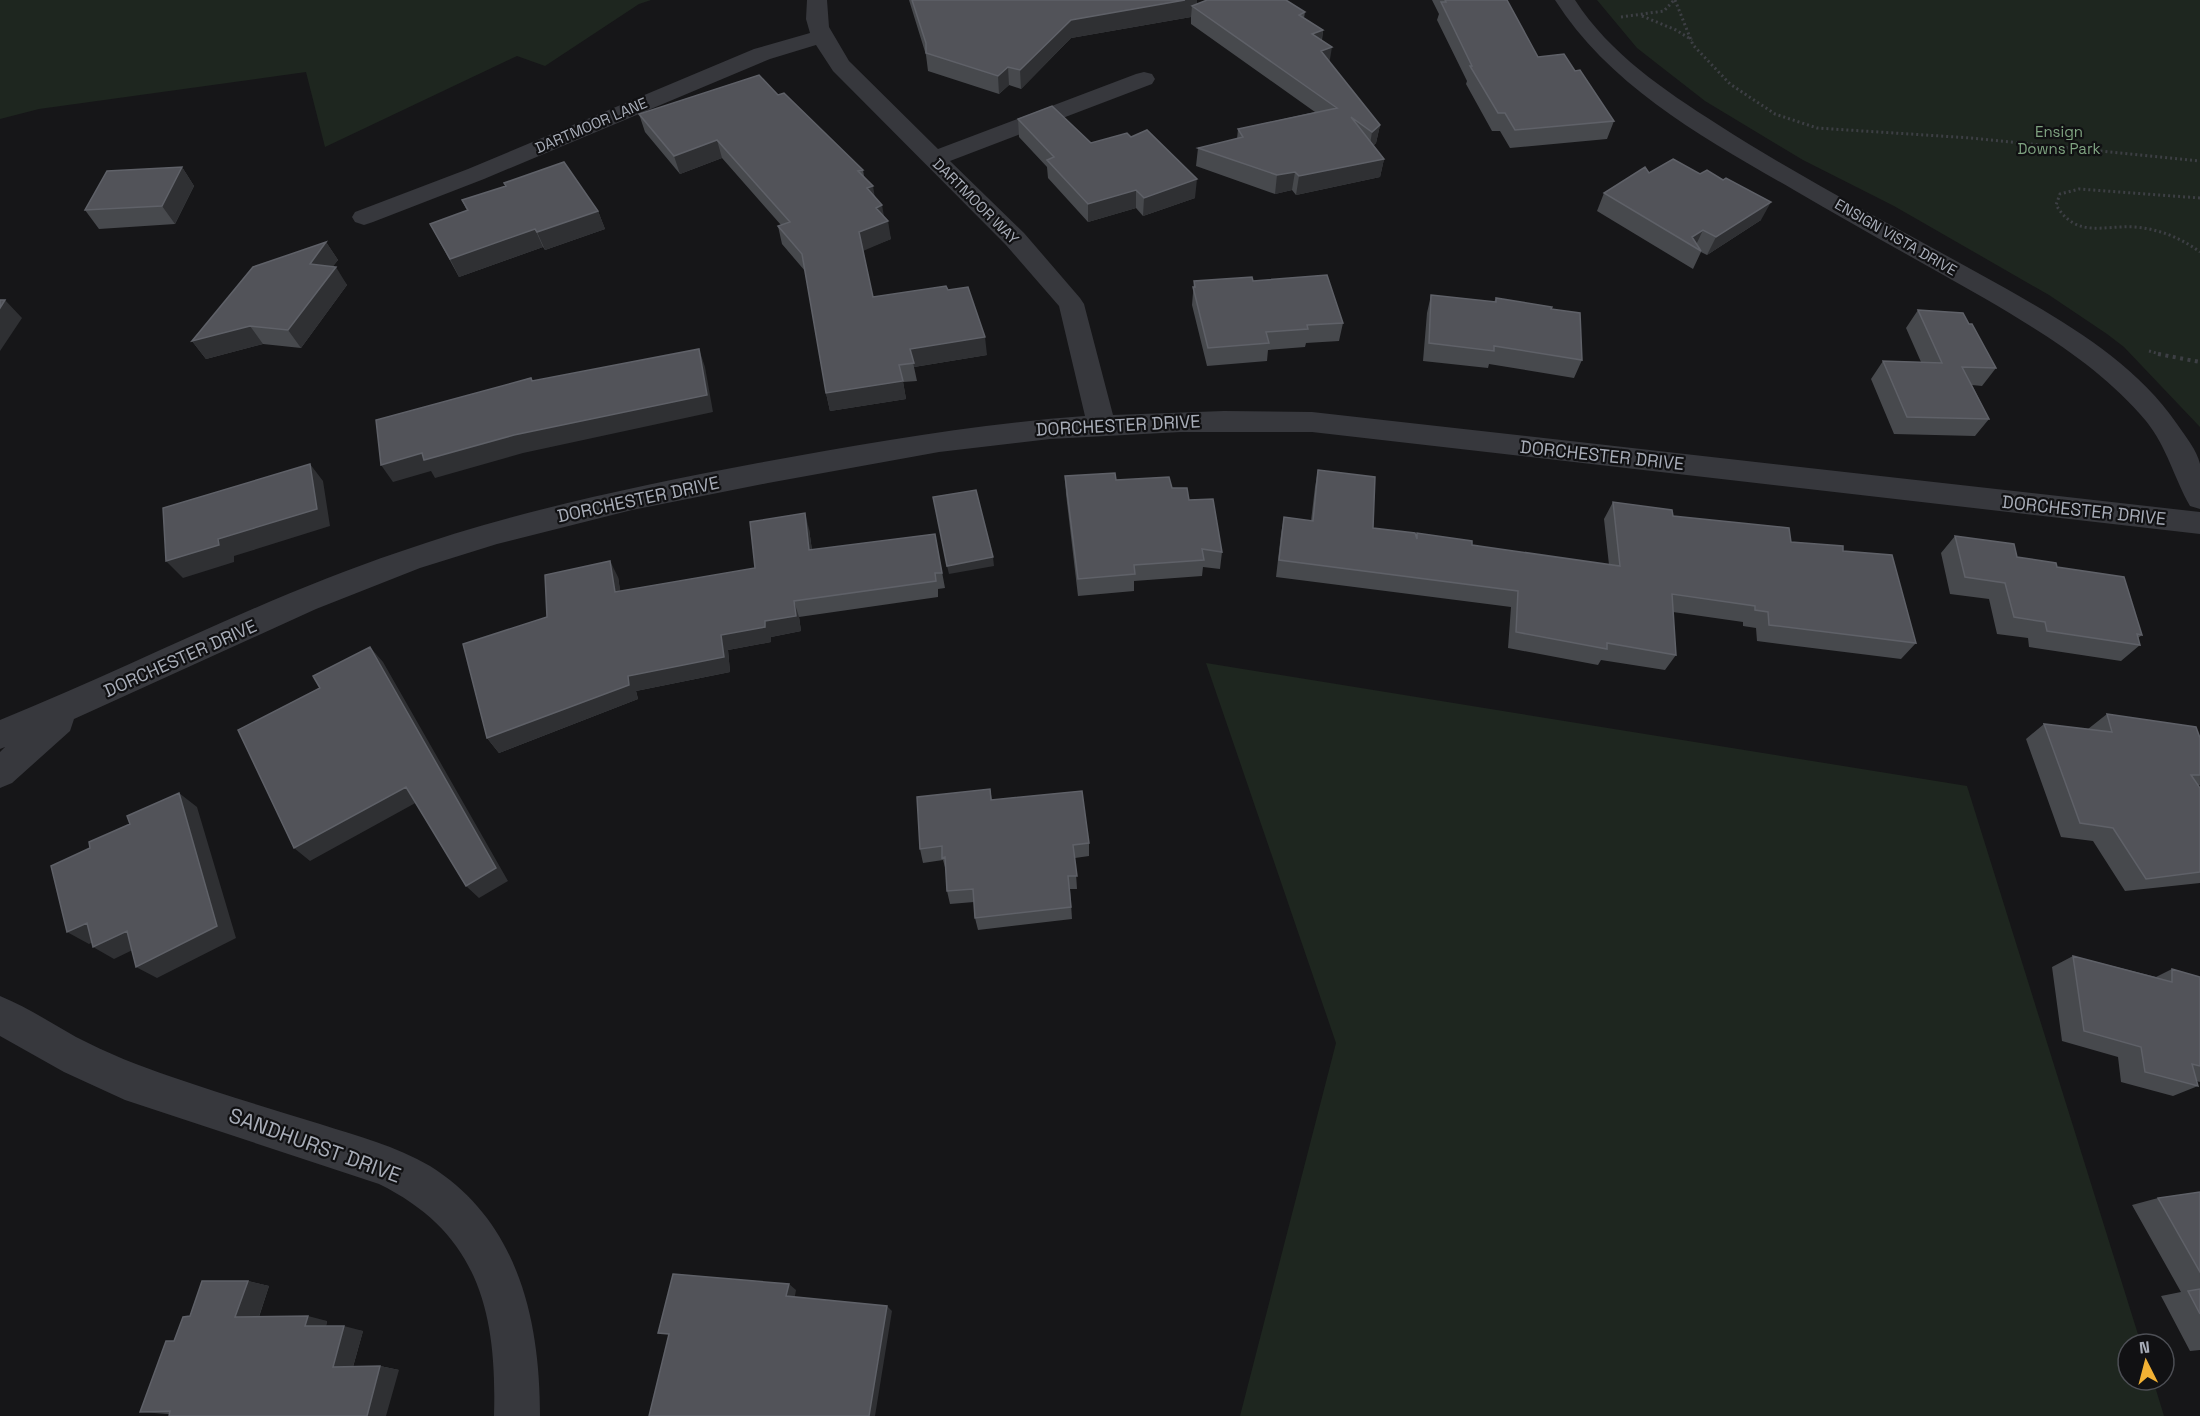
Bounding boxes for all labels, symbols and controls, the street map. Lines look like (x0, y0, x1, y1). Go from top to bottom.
street label: DARTMOOR LANE (532, 93, 650, 157)
park label: Ensign Downs Park (2017, 122, 2101, 158)
street label: DARTMOOR WAY (929, 154, 1023, 248)
street label: ENSIGN VISTA DRIVE (1831, 194, 1961, 280)
street label: DORCHESTER DRIVE (1035, 409, 1201, 441)
street label: DORCHESTER DRIVE (1519, 435, 1685, 475)
street label: DORCHESTER DRIVE (555, 471, 721, 527)
street label: DORCHESTER DRIVE (2001, 490, 2167, 530)
street label: DORCHESTER DRIVE (100, 614, 260, 702)
street label: SANDHURST DRIVE (225, 1101, 405, 1189)
north arrow (2116, 1332, 2176, 1392)
text: N (2138, 1337, 2151, 1359)

